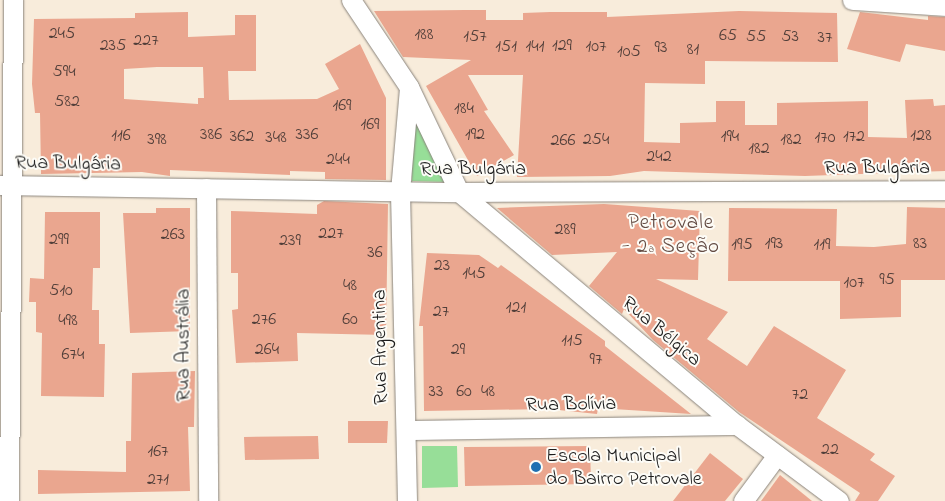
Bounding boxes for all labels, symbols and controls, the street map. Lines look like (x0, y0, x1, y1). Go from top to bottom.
house number: 245 (49, 23, 75, 45)
house number: 188 (414, 24, 434, 46)
house number: 65 (719, 25, 737, 47)
house number: 157 (463, 26, 487, 48)
house number: 55 (746, 26, 766, 48)
house number: 53 (781, 26, 799, 48)
house number: 37 (818, 27, 832, 49)
house number: 227 (133, 30, 159, 52)
house number: 235 (100, 35, 126, 57)
house number: 129 (552, 35, 572, 57)
house number: 151 (495, 36, 517, 58)
house number: 141 (526, 36, 544, 58)
house number: 107 (586, 36, 606, 58)
house number: 93 (655, 37, 667, 59)
house number: 81 (687, 39, 699, 61)
house number: 105 (617, 41, 641, 63)
house number: 594 (52, 61, 76, 83)
house number: 582 (54, 91, 80, 113)
house number: 169 (332, 95, 352, 117)
house number: 184 (454, 98, 474, 120)
house number: 169 (360, 114, 380, 136)
house number: 386 (200, 124, 222, 146)
house number: 336 (296, 124, 318, 146)
house number: 192 (465, 124, 485, 146)
house number: 116 (111, 125, 131, 147)
house number: 128 (910, 125, 932, 147)
house number: 362 (230, 126, 254, 148)
house number: 194 (721, 126, 739, 148)
house number: 172 (843, 126, 865, 148)
house number: 348 (265, 127, 287, 149)
house number: 170 (815, 127, 835, 149)
house number: 398 (147, 129, 167, 151)
house number: 254 (583, 129, 609, 151)
house number: 182 (780, 129, 802, 151)
house number: 266 (551, 130, 575, 152)
house number: 182 (748, 138, 770, 160)
house number: 242 (646, 146, 672, 168)
house number: 244 (326, 149, 350, 171)
street label: Rua Bulgária (15, 151, 121, 177)
street label: Rua Bulgária (824, 156, 930, 180)
street label: Rua Bulgária (420, 157, 526, 181)
district label: Petrovale - 2ª Seção (627, 210, 715, 260)
house number: 289 (554, 219, 576, 241)
house number: 227 (318, 223, 344, 245)
house number: 263 (161, 224, 185, 246)
house number: 299 (49, 229, 69, 251)
house number: 239 (279, 230, 301, 252)
house number: 193 (765, 233, 783, 255)
house number: 83 (913, 233, 927, 255)
house number: 195 (731, 234, 753, 256)
house number: 119 (814, 234, 830, 256)
house number: 36 (367, 242, 383, 264)
house number: 23 (434, 255, 450, 277)
house number: 145 (462, 263, 486, 285)
house number: 95 (879, 269, 895, 291)
house number: 107 (844, 272, 864, 294)
house number: 48 (343, 275, 357, 297)
house number: 510 (49, 280, 73, 302)
street label: Rua Austrália (172, 289, 196, 401)
street label: Rua Argentina (368, 289, 394, 405)
street label: Rua Bélgica (616, 292, 706, 372)
house number: 121 (506, 297, 526, 319)
house number: 27 (433, 301, 449, 323)
house number: 276 (252, 309, 276, 331)
house number: 60 (342, 309, 358, 331)
house number: 498 (58, 310, 78, 332)
house number: 115 (561, 330, 583, 352)
house number: 264 (255, 339, 279, 361)
house number: 29 (451, 339, 465, 361)
house number: 674 (62, 344, 84, 366)
house number: 97 (590, 349, 602, 371)
house number: 33 (429, 381, 443, 403)
house number: 60 (456, 381, 472, 403)
house number: 48 (481, 381, 495, 403)
house number: 72 (792, 384, 808, 406)
street label: Rua Bolívia (526, 392, 616, 418)
house number: 22 (821, 439, 839, 461)
house number: 167 (147, 441, 169, 463)
place label: Escola Municipal do Bairro Petrovale (546, 444, 702, 491)
marker: Escola Municipal do Bairro Petrovale (530, 461, 542, 473)
house number: 271 (147, 469, 169, 491)

